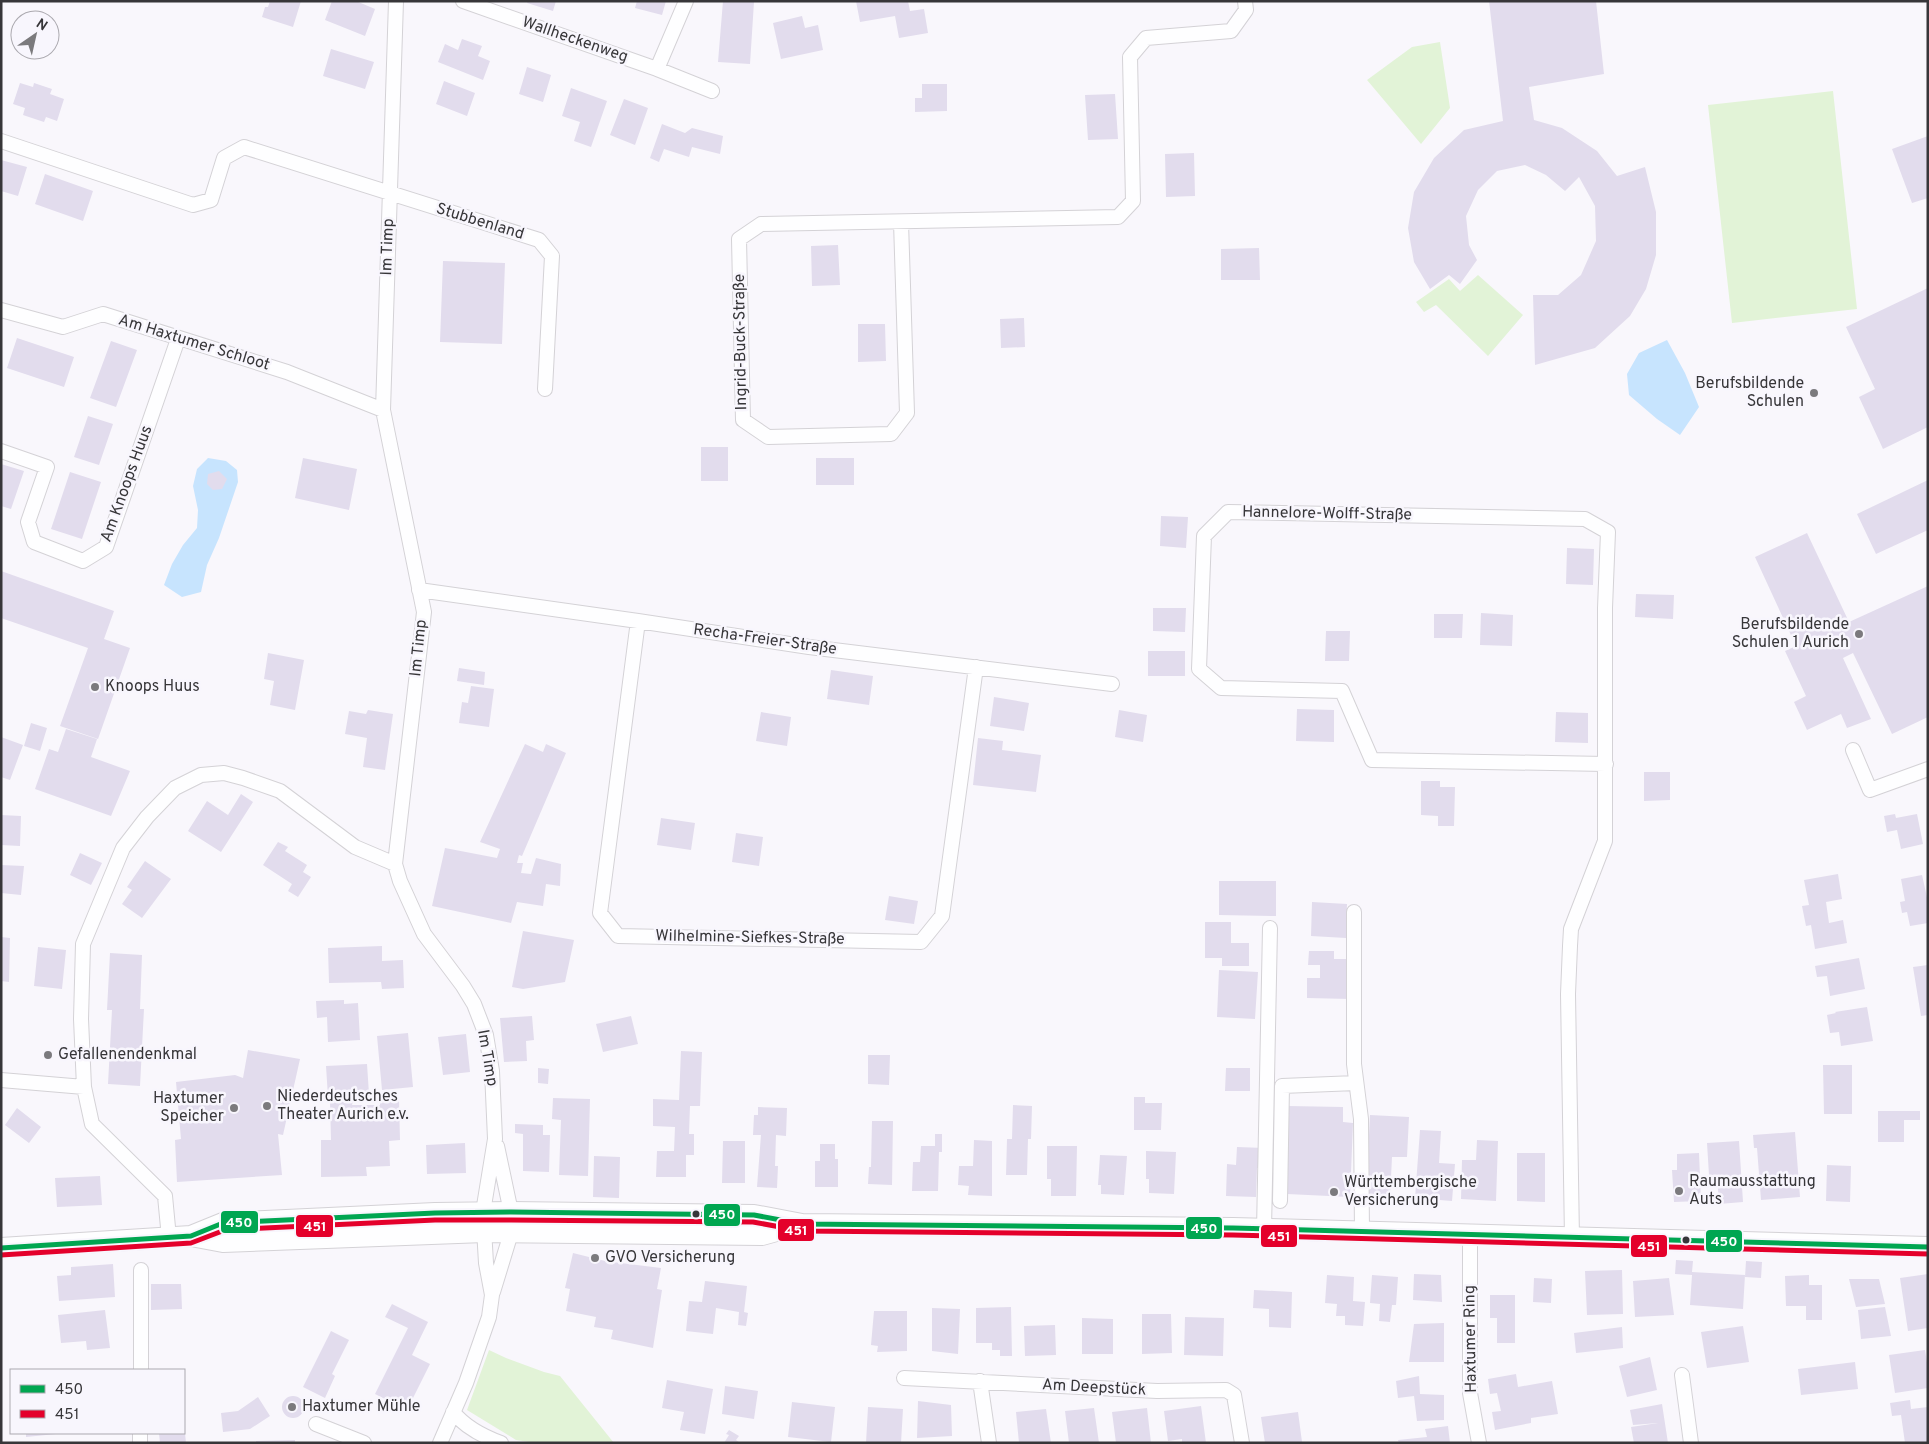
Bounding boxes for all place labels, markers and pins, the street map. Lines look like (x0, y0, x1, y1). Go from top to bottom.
place label: Berufsbildende Schulen (1695, 374, 1804, 412)
marker: Berufsbildende Schulen (1808, 387, 1820, 399)
place label: Berufsbildende Schulen 1 Aurich (1732, 615, 1849, 653)
marker: Berufsbildende Schulen 1 Aurich (1853, 628, 1865, 640)
place label: Knoops Huus (105, 677, 200, 697)
marker: Knoops Huus (89, 681, 101, 693)
place label: Gefallenendenkmal (58, 1045, 197, 1065)
marker: Gefallenendenkmal (42, 1049, 54, 1061)
place label: Niederdeutsches Theater Aurich e.v. (277, 1087, 409, 1125)
place label: Haxtumer Speicher (153, 1089, 224, 1127)
marker: Niederdeutsches Theater Aurich e.v. (261, 1100, 273, 1112)
marker: Haxtumer Speicher (228, 1102, 240, 1114)
place label: Raumausstattung Auts (1689, 1172, 1816, 1210)
place label: Württembergische Versicherung (1344, 1173, 1477, 1211)
marker: Raumausstattung Auts (1673, 1185, 1685, 1197)
marker: Württembergische Versicherung (1328, 1186, 1340, 1198)
unlabelled marker (691, 1209, 701, 1219)
unlabelled marker (1681, 1235, 1691, 1245)
place label: GVO Versicherung (605, 1248, 735, 1268)
marker: GVO Versicherung (589, 1252, 601, 1264)
place label: Haxtumer Mühle (302, 1397, 420, 1417)
marker: Haxtumer Mühle (286, 1401, 298, 1413)

